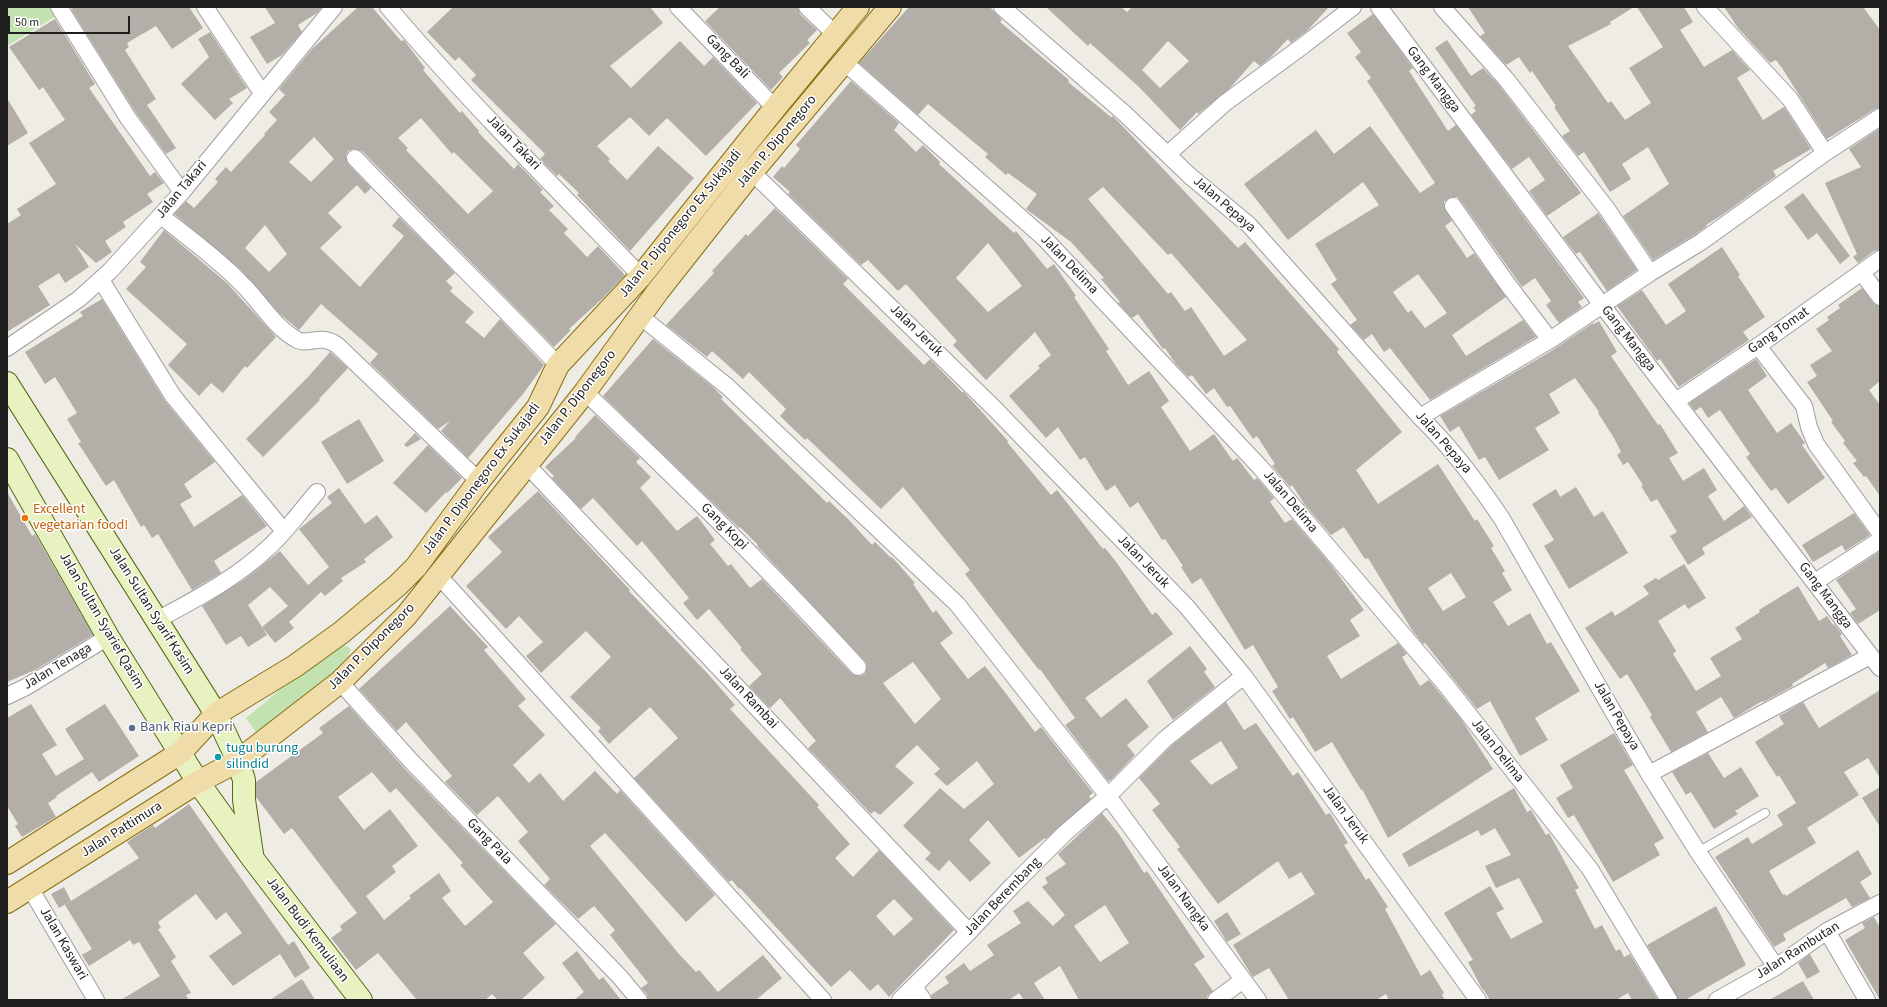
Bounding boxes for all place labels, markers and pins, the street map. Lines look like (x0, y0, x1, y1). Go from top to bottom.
place label: Excellent vegetarian food! (33, 502, 128, 534)
marker: Excellent vegetarian food! (20, 513, 30, 523)
place label: Bank Riau Kepri (140, 720, 233, 736)
marker: Bank Riau Kepri (127, 723, 137, 733)
place label: tugu burung silindid (226, 741, 298, 774)
marker: tugu burung silindid (213, 752, 223, 762)

